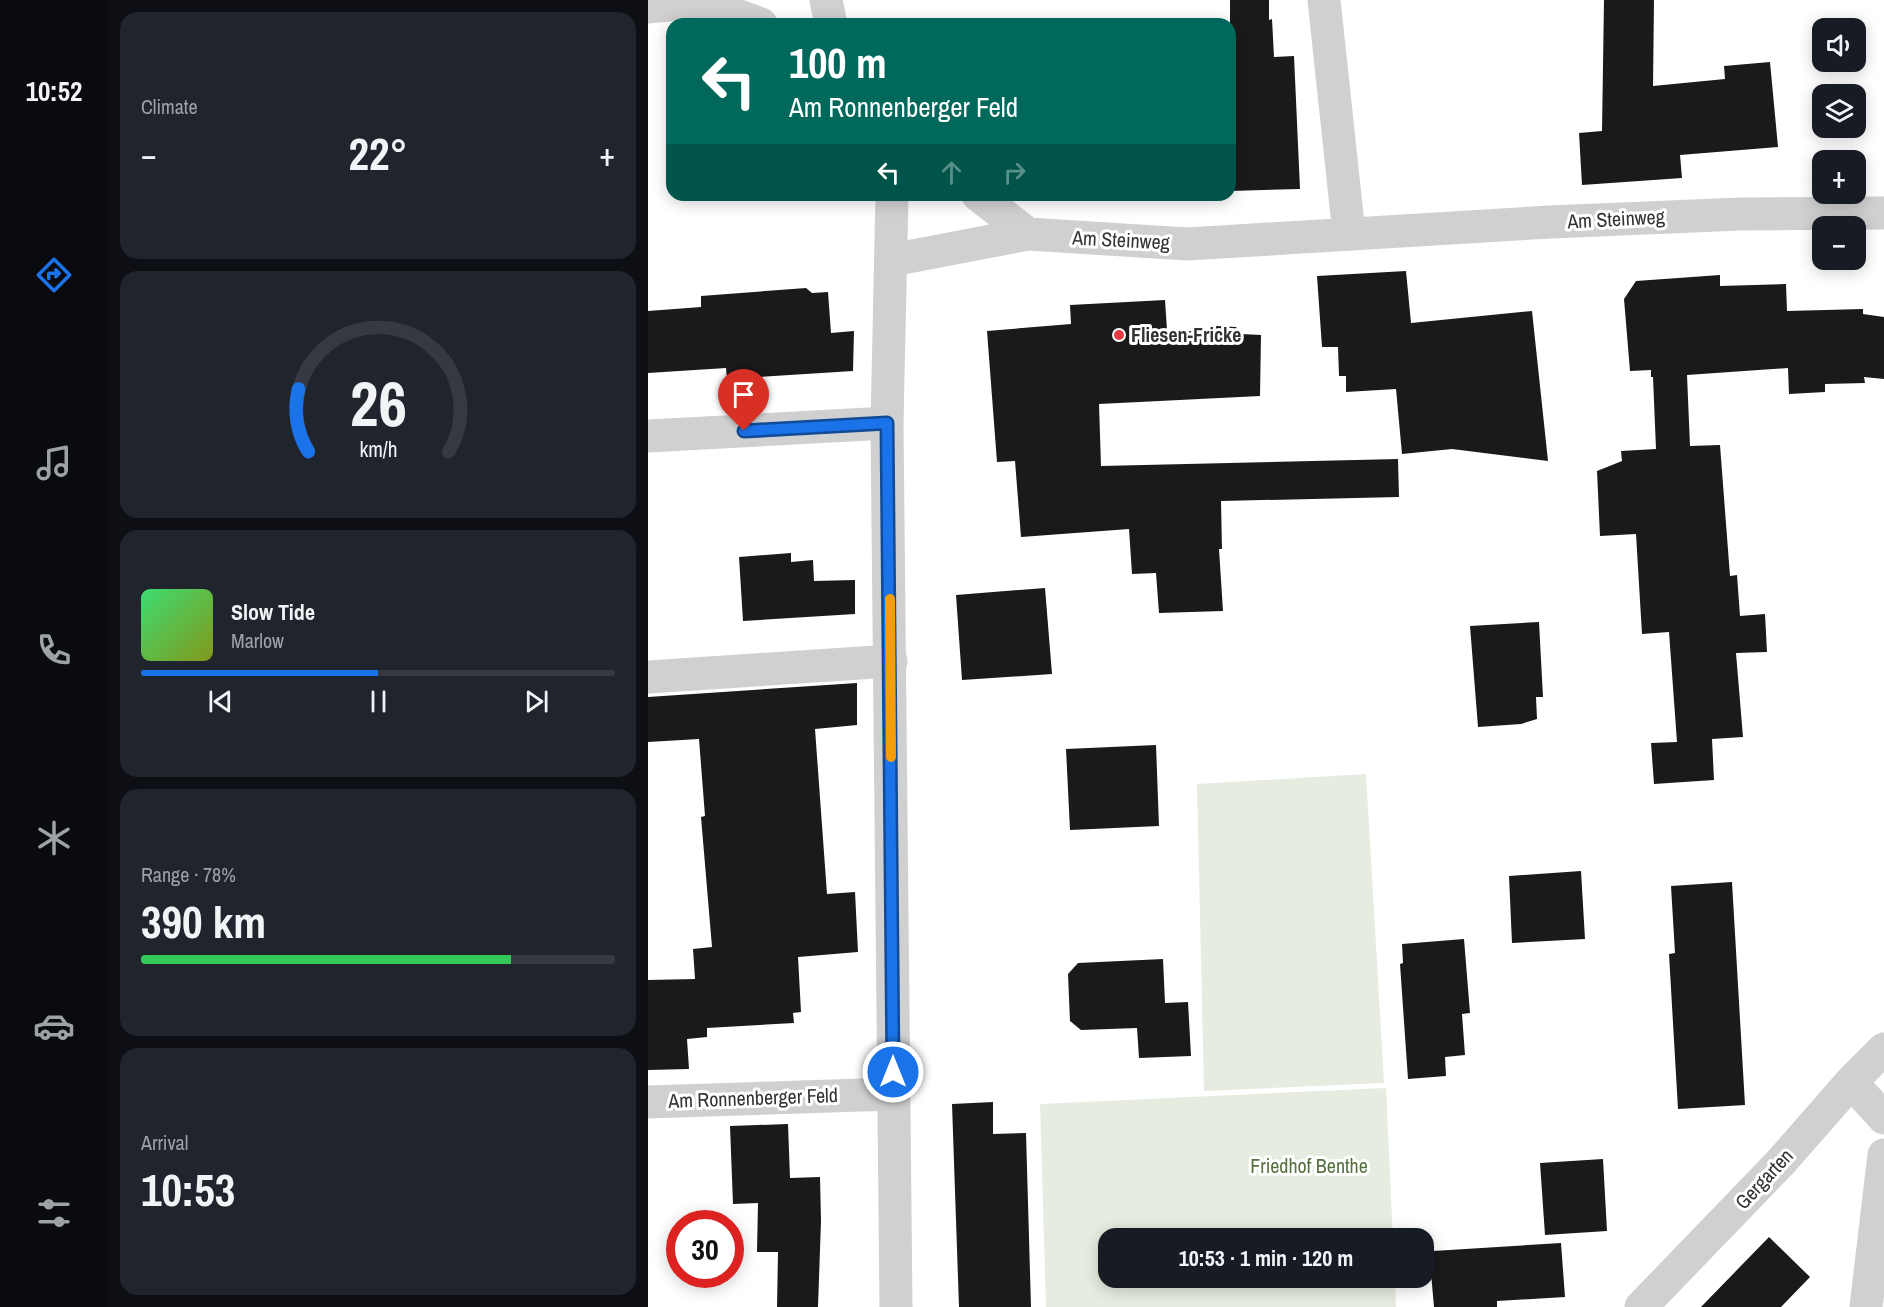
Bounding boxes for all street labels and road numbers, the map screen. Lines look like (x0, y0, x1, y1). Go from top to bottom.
street label: Am Steinweg (1566, 202, 1665, 235)
street label: Am Steinweg (1071, 223, 1170, 256)
street label: Am Ronnenberger Feld (667, 1081, 838, 1114)
street label: Gergarten (1729, 1142, 1799, 1215)

